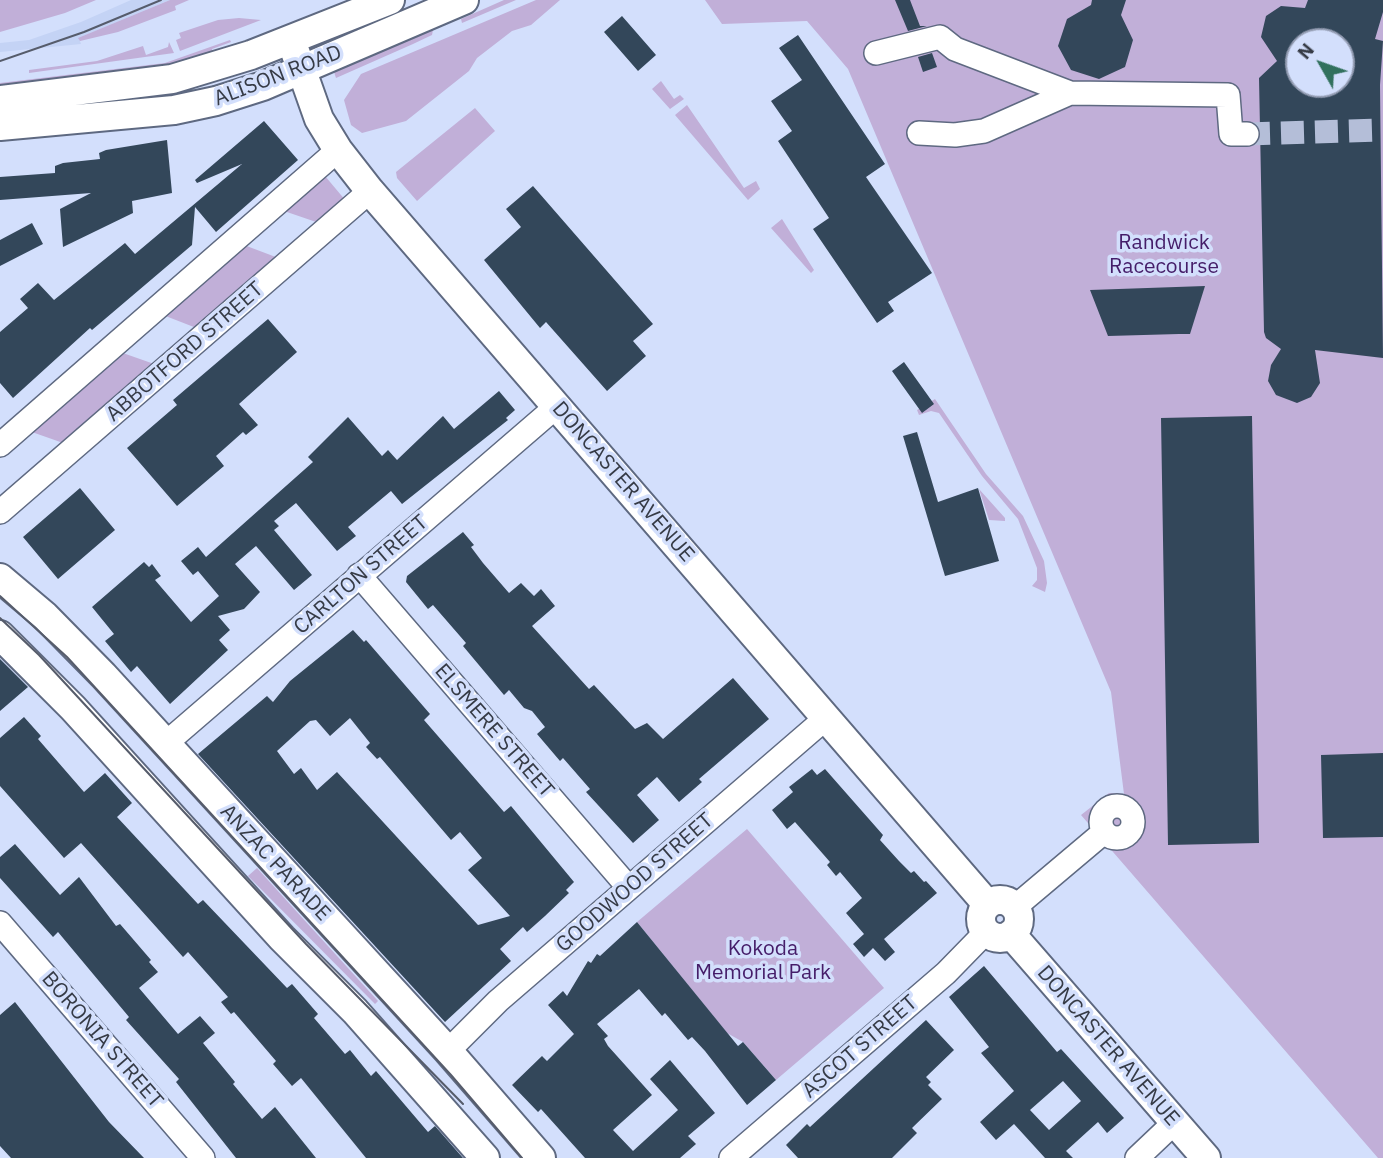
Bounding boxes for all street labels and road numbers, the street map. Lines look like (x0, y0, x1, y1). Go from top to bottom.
street label: ALISON ROAD (211, 40, 345, 112)
street label: ABBOTFORD STREET (101, 277, 269, 427)
street label: DONCASTER AVENUE (547, 397, 699, 567)
street label: CARLTON STREET (289, 510, 433, 640)
street label: ELSMERE STREET (429, 659, 559, 803)
street label: ANZAC PARADE (215, 800, 335, 926)
street label: GOODWOOD STREET (551, 808, 719, 958)
street label: DONCASTER AVENUE (1032, 961, 1184, 1131)
street label: BORONIA STREET (36, 967, 168, 1113)
street label: ASCOT STREET (797, 990, 923, 1104)

